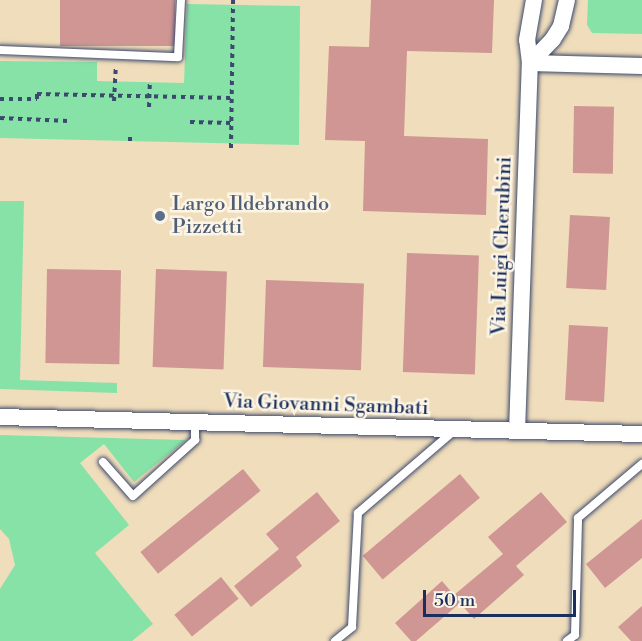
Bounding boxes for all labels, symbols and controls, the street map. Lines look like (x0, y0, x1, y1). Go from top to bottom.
street label: Via Luigi Cherubini (487, 156, 517, 336)
place label: Largo Ildebrando Pizzetti (172, 192, 329, 239)
marker: Largo Ildebrando Pizzetti (153, 209, 167, 223)
street label: Via Giovanni Sgambati (223, 389, 429, 421)
scale bar (426, 578, 579, 616)
text: 50 m (434, 589, 475, 612)

